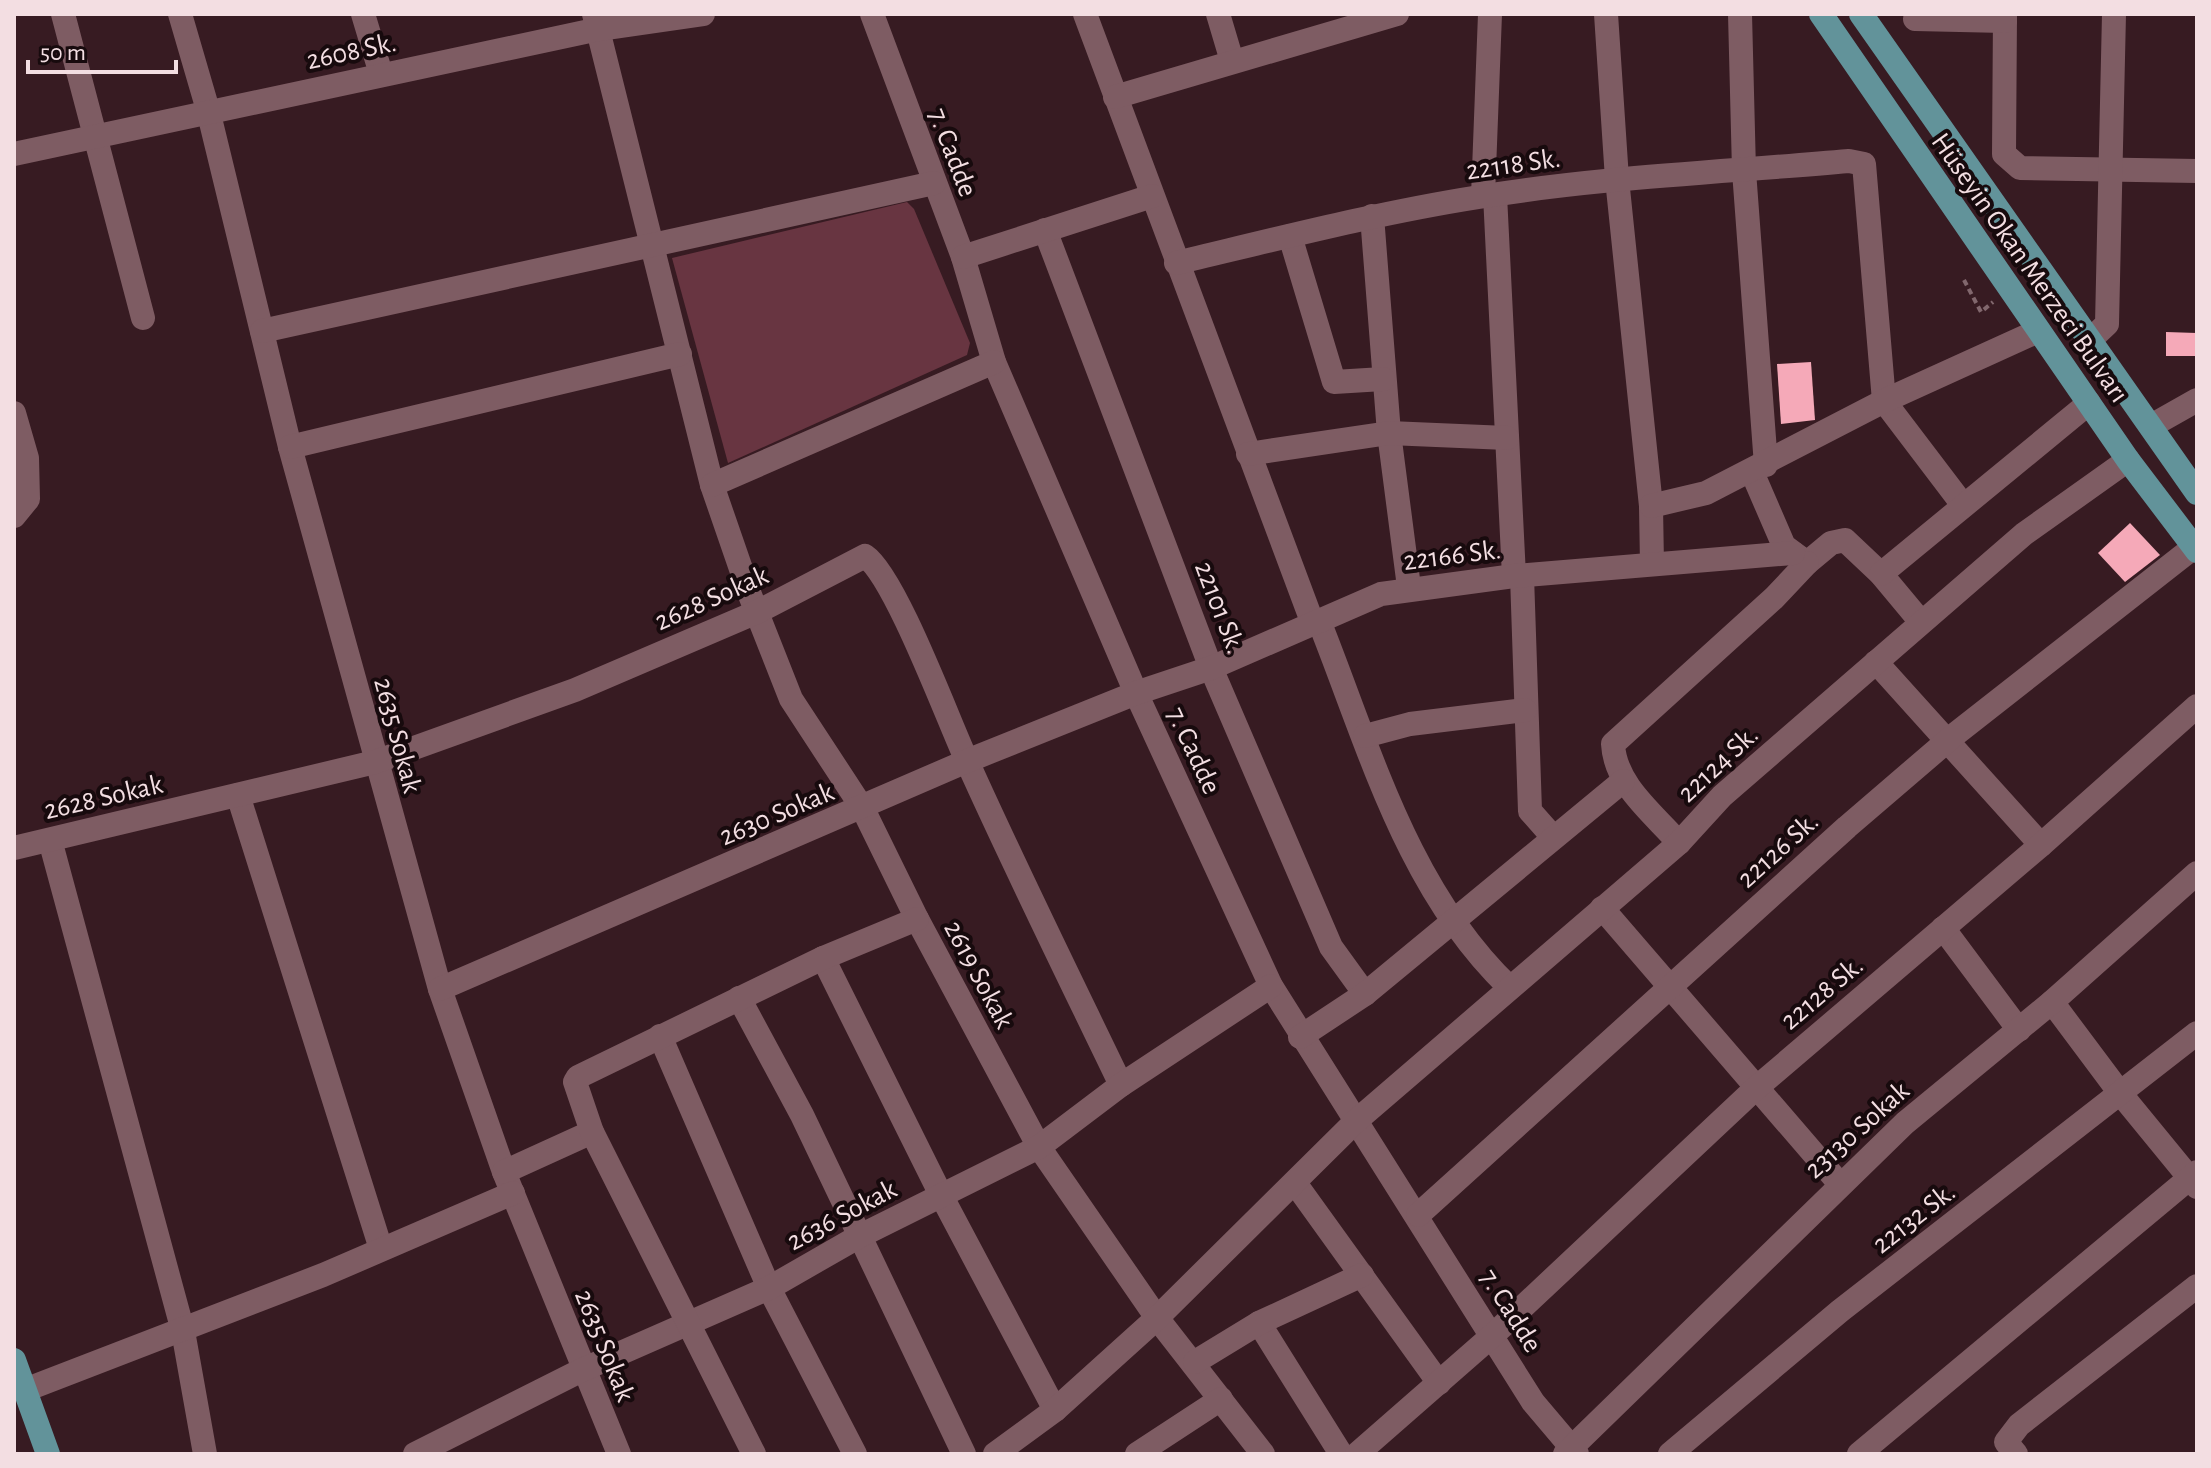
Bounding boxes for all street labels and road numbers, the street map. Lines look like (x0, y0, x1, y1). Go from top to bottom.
street label: 2608 Sk. (304, 29, 399, 75)
street label: 7. Cadde (923, 105, 982, 201)
street label: Hüseyin Okan Merzeci Bulvarı (1926, 128, 2133, 408)
street label: 22118 Sk. (1464, 145, 1562, 185)
street label: 22166 Sk. (1402, 536, 1503, 576)
street label: 22101 Sk. (1189, 558, 1249, 658)
street label: 2628 Sokak (651, 561, 773, 636)
street label: 2635 Sokak (368, 675, 426, 796)
street label: 7. Cadde (1161, 703, 1225, 798)
street label: 22124 Sk. (1673, 721, 1764, 808)
street label: 2628 Sokak (41, 771, 166, 825)
street label: 2630 Sokak (716, 778, 838, 851)
street label: 22126 Sk. (1733, 807, 1824, 894)
street label: 2619 Sokak (938, 916, 1018, 1034)
street label: 22128 Sk. (1776, 951, 1869, 1036)
street label: 23130 Sokak (1800, 1077, 1915, 1184)
street label: 2636 Sokak (783, 1175, 901, 1256)
street label: 22132 Sk. (1868, 1178, 1961, 1259)
street label: 7. Cadde (1474, 1265, 1547, 1358)
street label: 2635 Sokak (569, 1286, 639, 1406)

